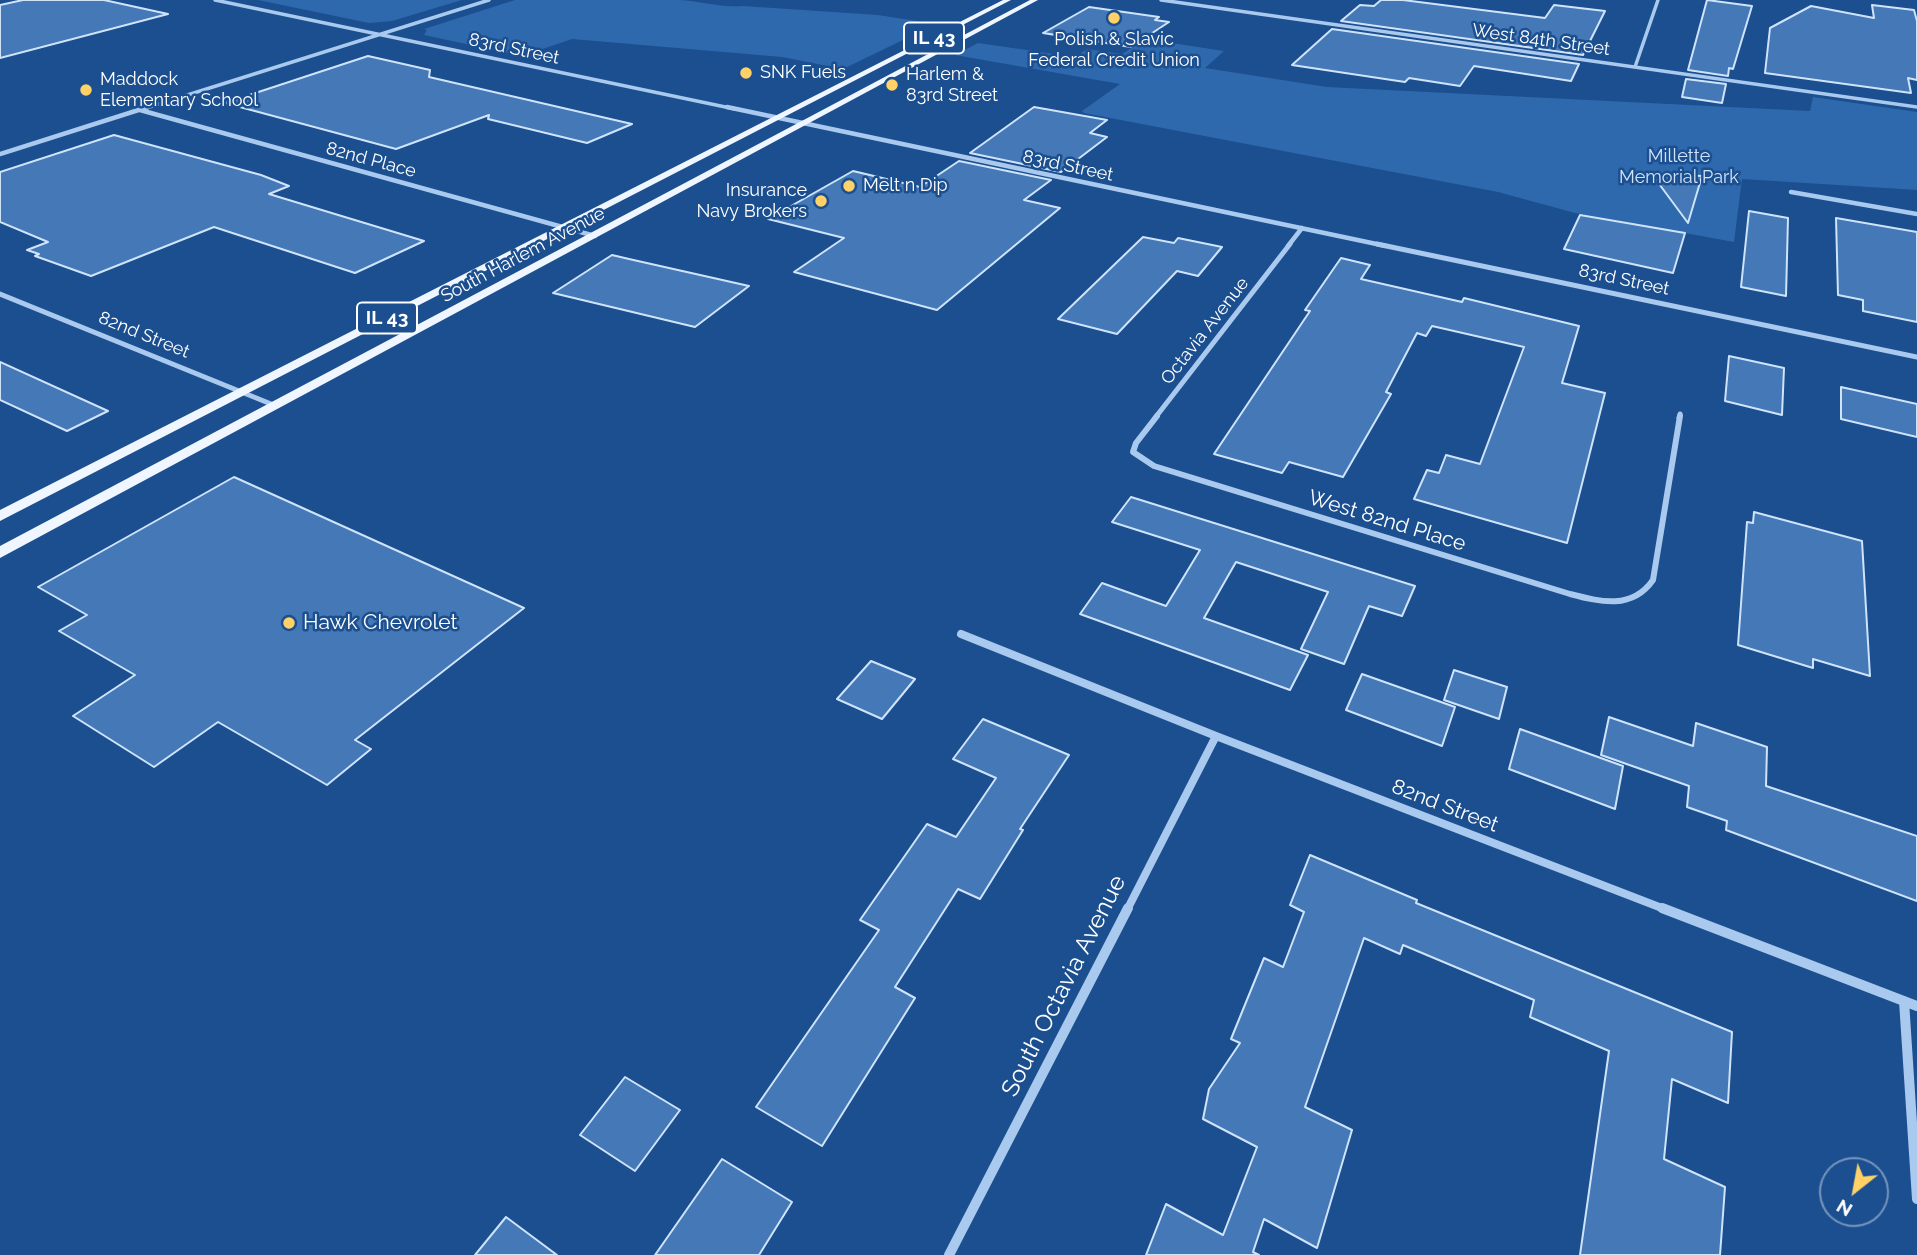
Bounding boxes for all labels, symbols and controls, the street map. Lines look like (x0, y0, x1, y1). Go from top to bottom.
marker: Polish & Slavic Federal Credit Union (1106, 10, 1122, 26)
street label: West 84th Street (1471, 20, 1611, 60)
road number: IL 43 (904, 22, 964, 54)
street label: 83rd Street (467, 29, 561, 69)
place label: Polish & Slavic Federal Credit Union (1028, 29, 1200, 72)
place label: SNK Fuels (760, 62, 846, 84)
place label: Harlem & 83rd Street (906, 64, 998, 106)
marker: SNK Fuels (738, 65, 754, 81)
place label: Maddock Elementary School (100, 69, 258, 112)
marker: Harlem & 83rd Street (884, 77, 900, 93)
marker: Maddock Elementary School (78, 82, 94, 98)
street label: 82nd Place (323, 138, 419, 182)
street label: 83rd Street (1021, 146, 1115, 186)
park label: Millette Memorial Park (1619, 146, 1739, 188)
place label: Melt n Dip (863, 175, 948, 197)
marker: Melt n Dip (841, 178, 857, 194)
place label: Insurance Navy Brokers (696, 180, 807, 222)
marker: Insurance Navy Brokers (813, 193, 829, 209)
street label: South Harlem Avenue (437, 203, 609, 307)
street label: 83rd Street (1577, 260, 1671, 300)
street label: Octavia Avenue (1156, 273, 1254, 389)
road number: IL 43 (357, 302, 417, 334)
street label: 82nd Street (95, 307, 193, 363)
street label: West 82nd Place (1305, 485, 1469, 557)
place label: Hawk Chevrolet (303, 610, 457, 636)
marker: Hawk Chevrolet (281, 615, 297, 631)
street label: 82nd Street (1388, 774, 1502, 838)
street label: South Octavia Avenue (996, 870, 1132, 1102)
north arrow (1819, 1157, 1889, 1227)
text: N (1832, 1195, 1856, 1221)

